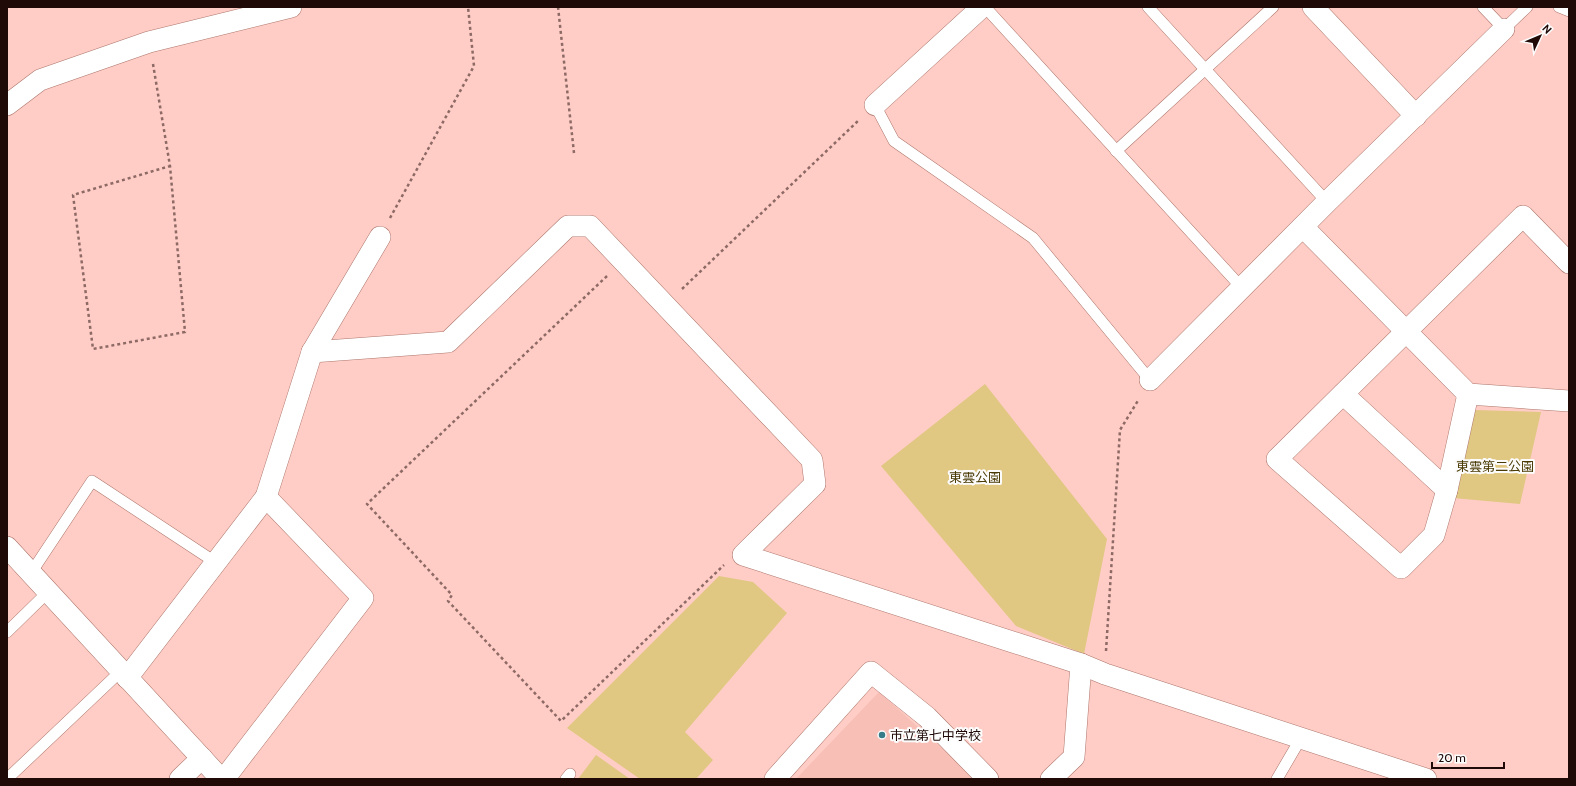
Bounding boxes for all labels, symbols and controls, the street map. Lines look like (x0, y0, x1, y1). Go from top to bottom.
north arrow (1520, 16, 1560, 56)
text: N (1539, 21, 1555, 37)
park label: 東雲第二公園 (1456, 458, 1534, 474)
park label: 東雲公園 (949, 469, 1001, 485)
place label: 市立第七中学校 (890, 727, 981, 743)
marker: 市立第七中学校 (877, 730, 887, 740)
scale bar (1432, 744, 1504, 770)
text: 20 m (1438, 750, 1466, 765)

